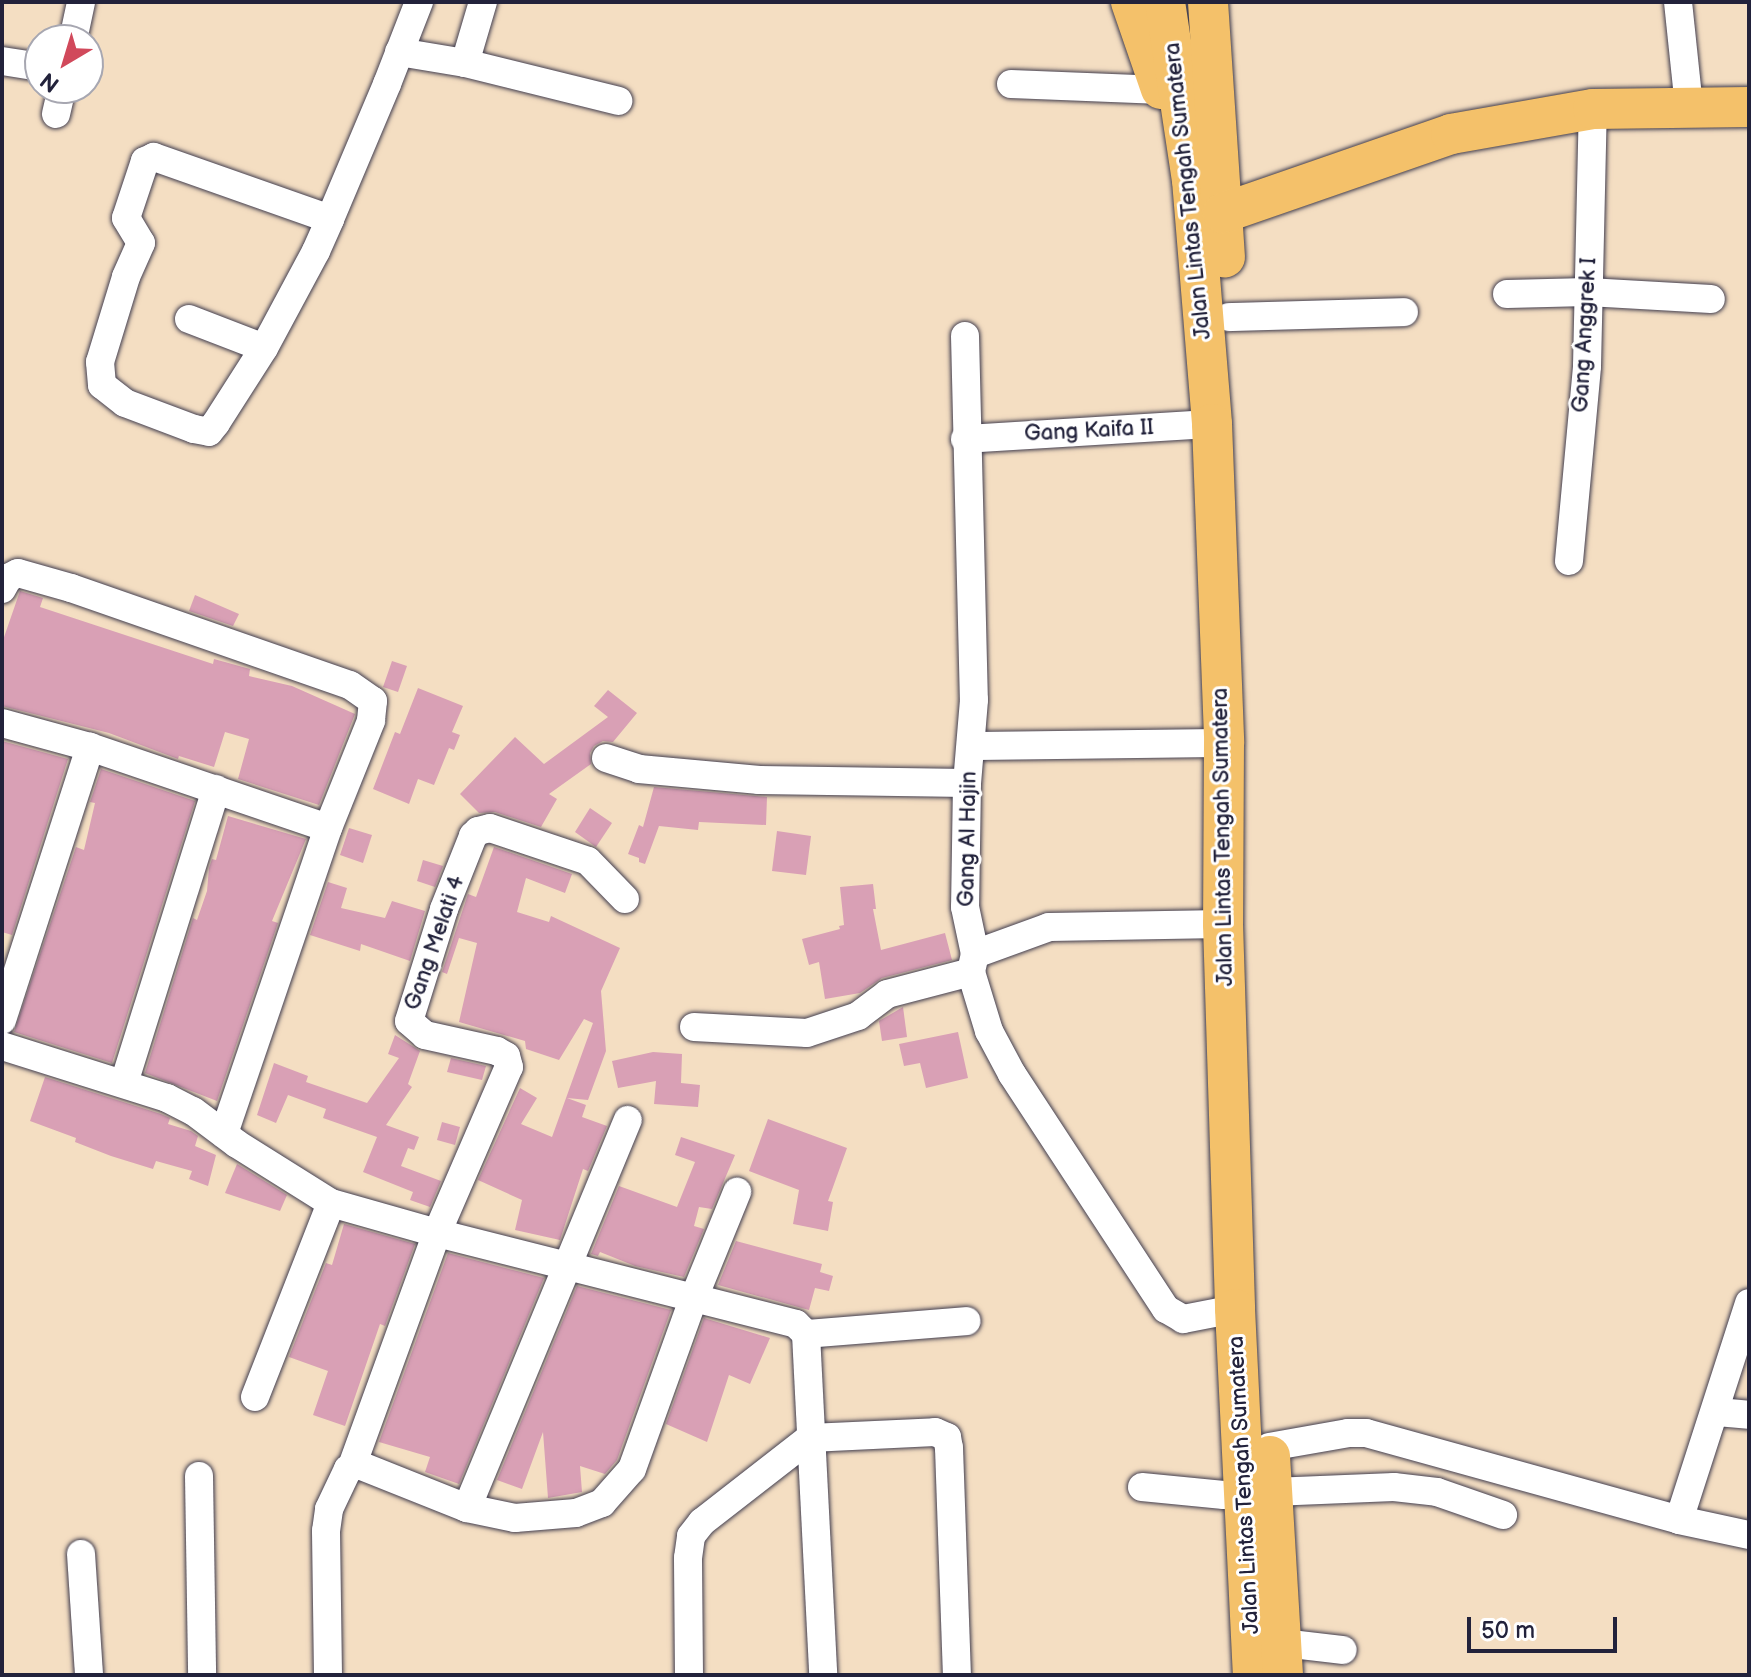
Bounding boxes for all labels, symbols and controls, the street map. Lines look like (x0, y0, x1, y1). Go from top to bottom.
north arrow (24, 24, 104, 104)
street label: Jalan Lintas Tengah Sumatera (1159, 41, 1217, 341)
text: N (35, 66, 65, 97)
street label: Gang Anggrek I (1568, 257, 1602, 413)
street label: Gang Kaifa II (1024, 414, 1154, 448)
street label: Jalan Lintas Tengah Sumatera (1207, 687, 1239, 987)
street label: Gang Al Hajin (954, 771, 982, 907)
street label: Gang Melati 4 (400, 872, 470, 1014)
street label: Jalan Lintas Tengah Sumatera (1223, 1335, 1265, 1635)
scale bar (1471, 1601, 1621, 1651)
text: 50 m (1481, 1616, 1535, 1645)

